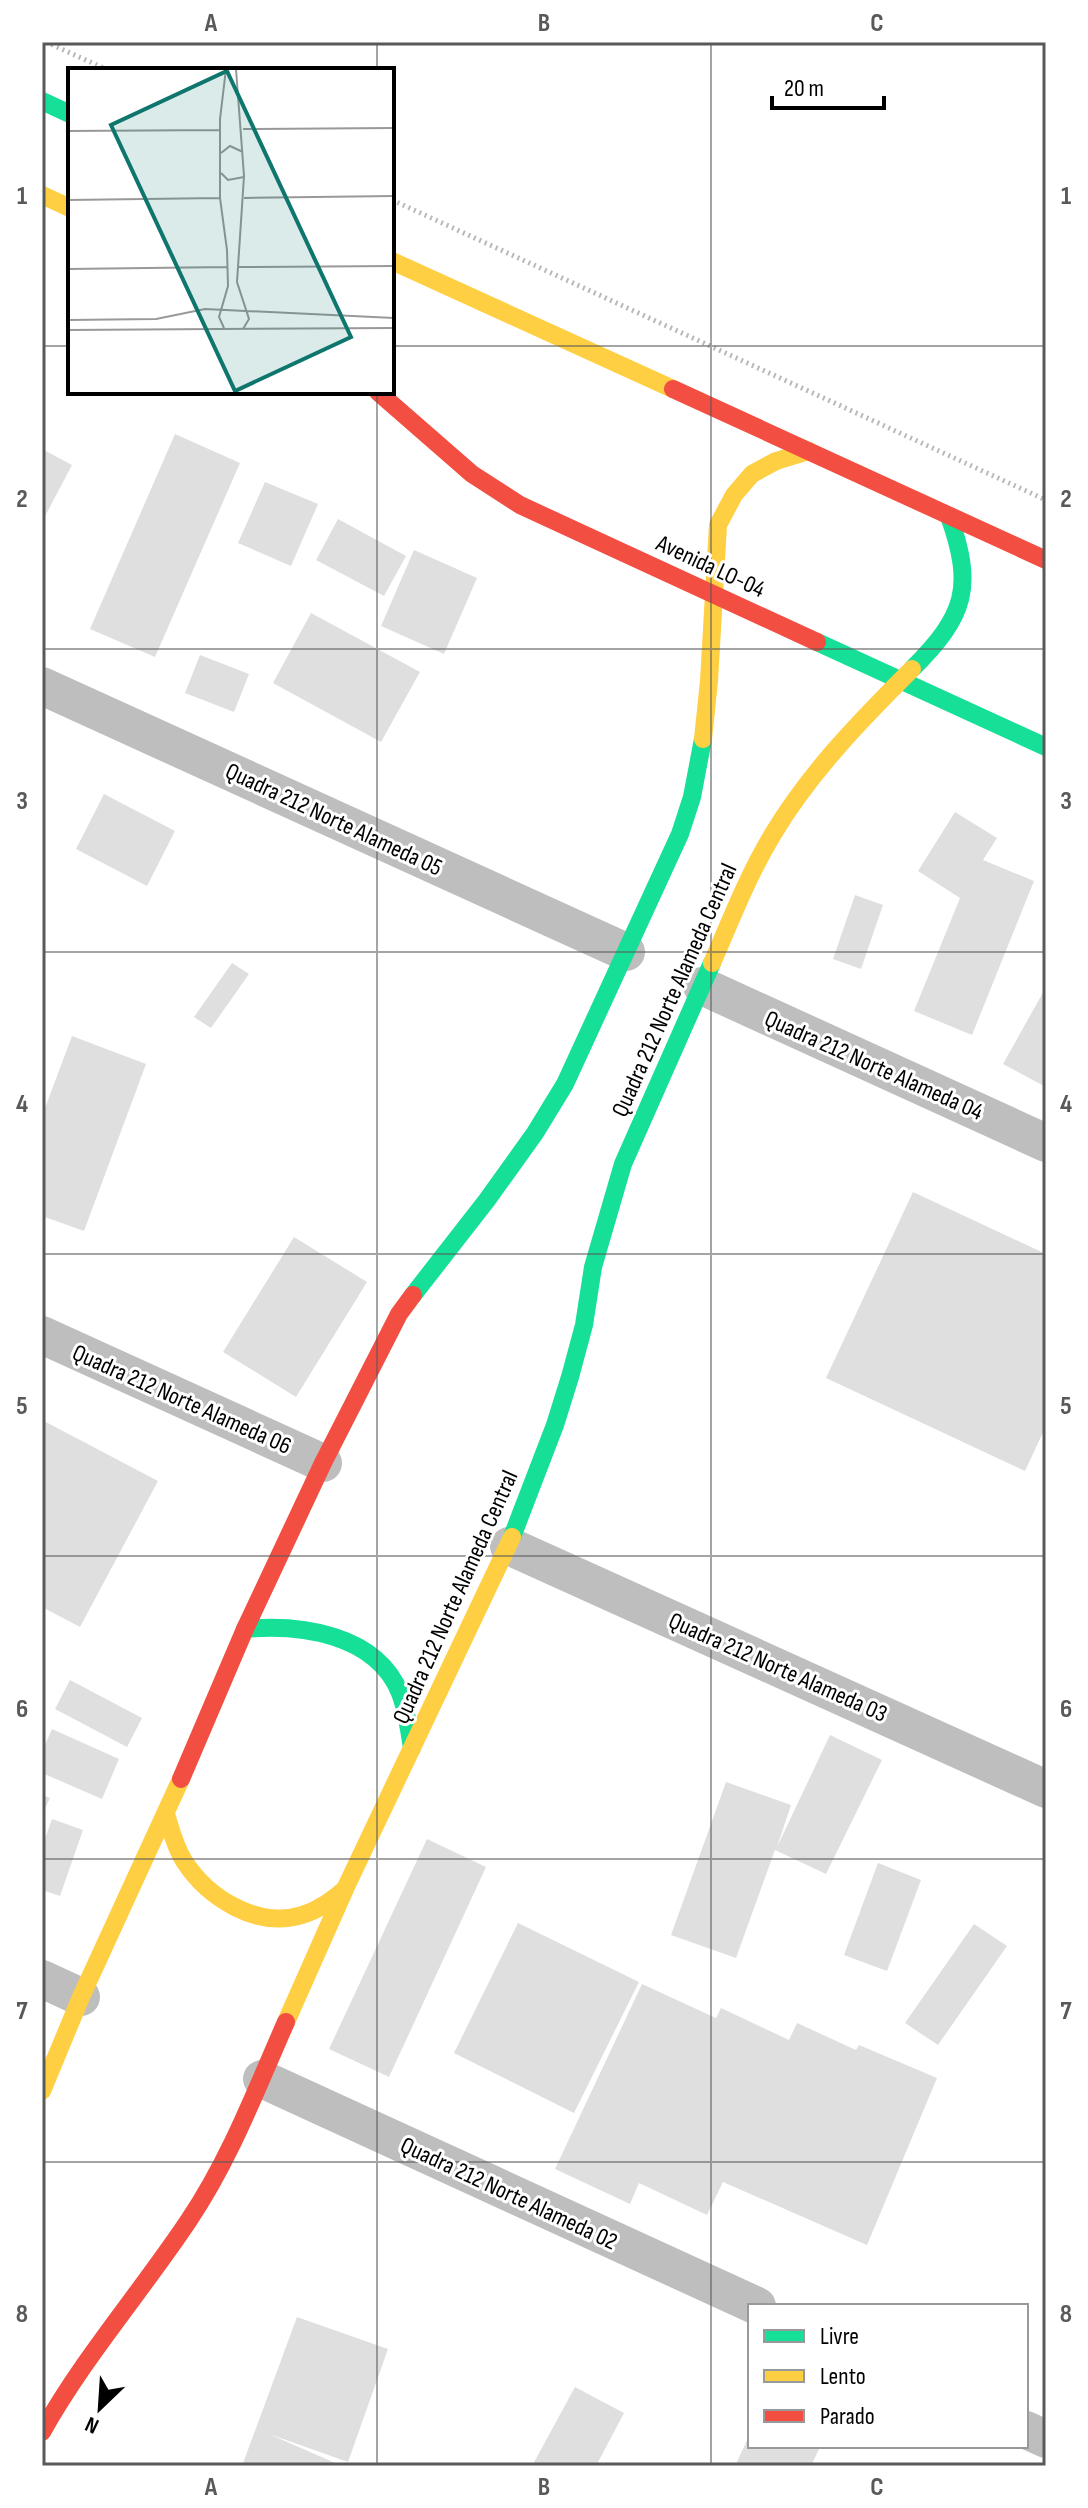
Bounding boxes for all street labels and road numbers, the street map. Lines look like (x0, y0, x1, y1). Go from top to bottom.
street label: Avenida LO-04 (651, 528, 770, 604)
street label: Quadra 212 Norte Alameda 05 (221, 757, 447, 882)
street label: Quadra 212 Norte Alameda Central (605, 859, 744, 1121)
street label: Quadra 212 Norte Alameda 04 (760, 1004, 988, 1127)
street label: Quadra 212 Norte Alameda 06 (68, 1338, 296, 1461)
street label: Quadra 212 Norte Alameda Central (386, 1466, 525, 1728)
street label: Quadra 212 Norte Alameda 03 (664, 1606, 892, 1729)
street label: Quadra 212 Norte Alameda 02 (396, 2130, 622, 2256)

